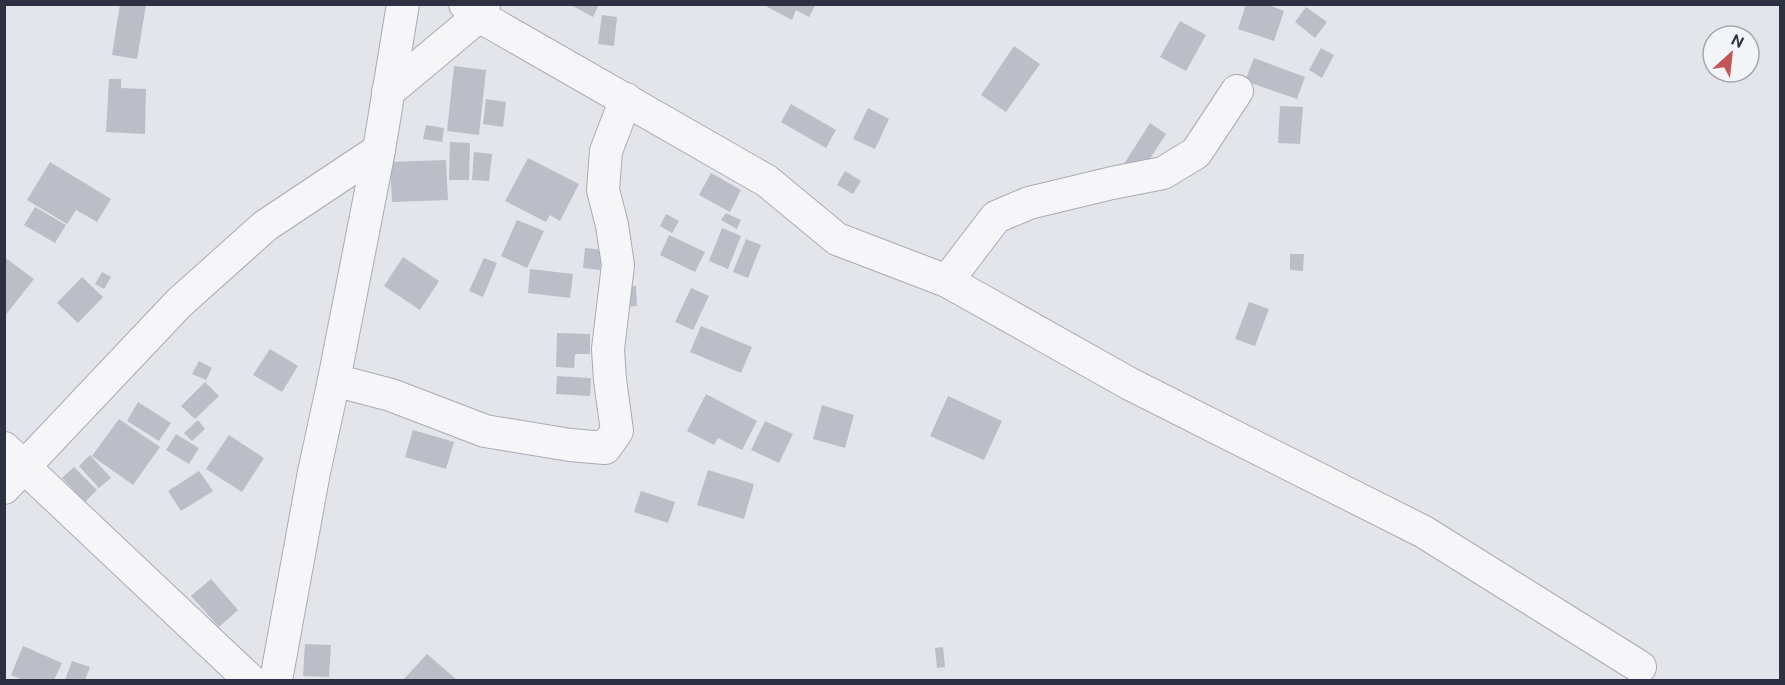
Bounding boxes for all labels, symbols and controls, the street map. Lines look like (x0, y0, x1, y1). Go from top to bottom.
north arrow (1701, 24, 1761, 84)
text: N (1728, 30, 1747, 51)

